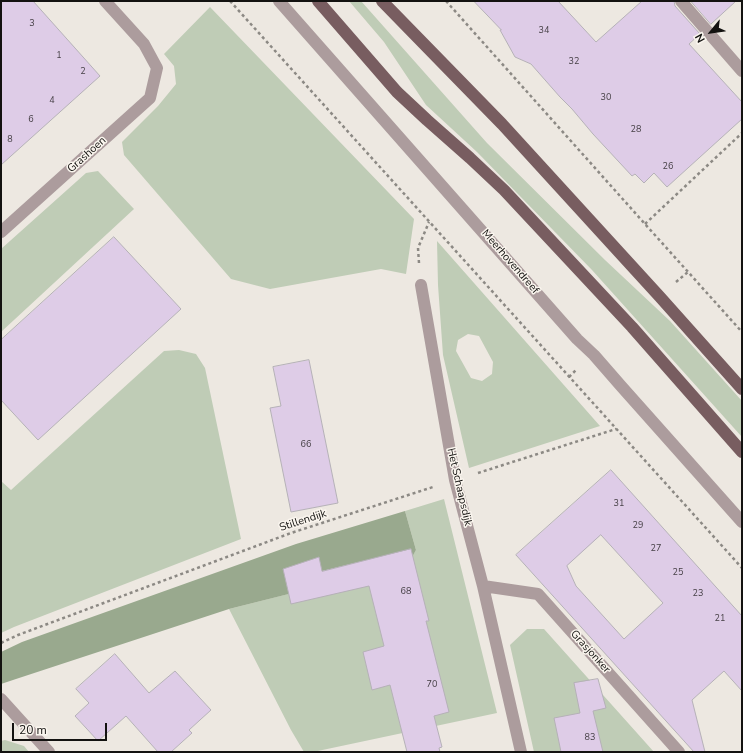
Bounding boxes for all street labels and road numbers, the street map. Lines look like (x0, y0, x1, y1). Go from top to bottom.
street label: Grashoen (65, 134, 109, 176)
street label: Meerhovendreef (479, 227, 541, 297)
street label: Het Schaapsdijk (444, 447, 474, 527)
street label: Stillendijk (278, 507, 328, 535)
street label: Grasjonker (567, 628, 613, 676)

